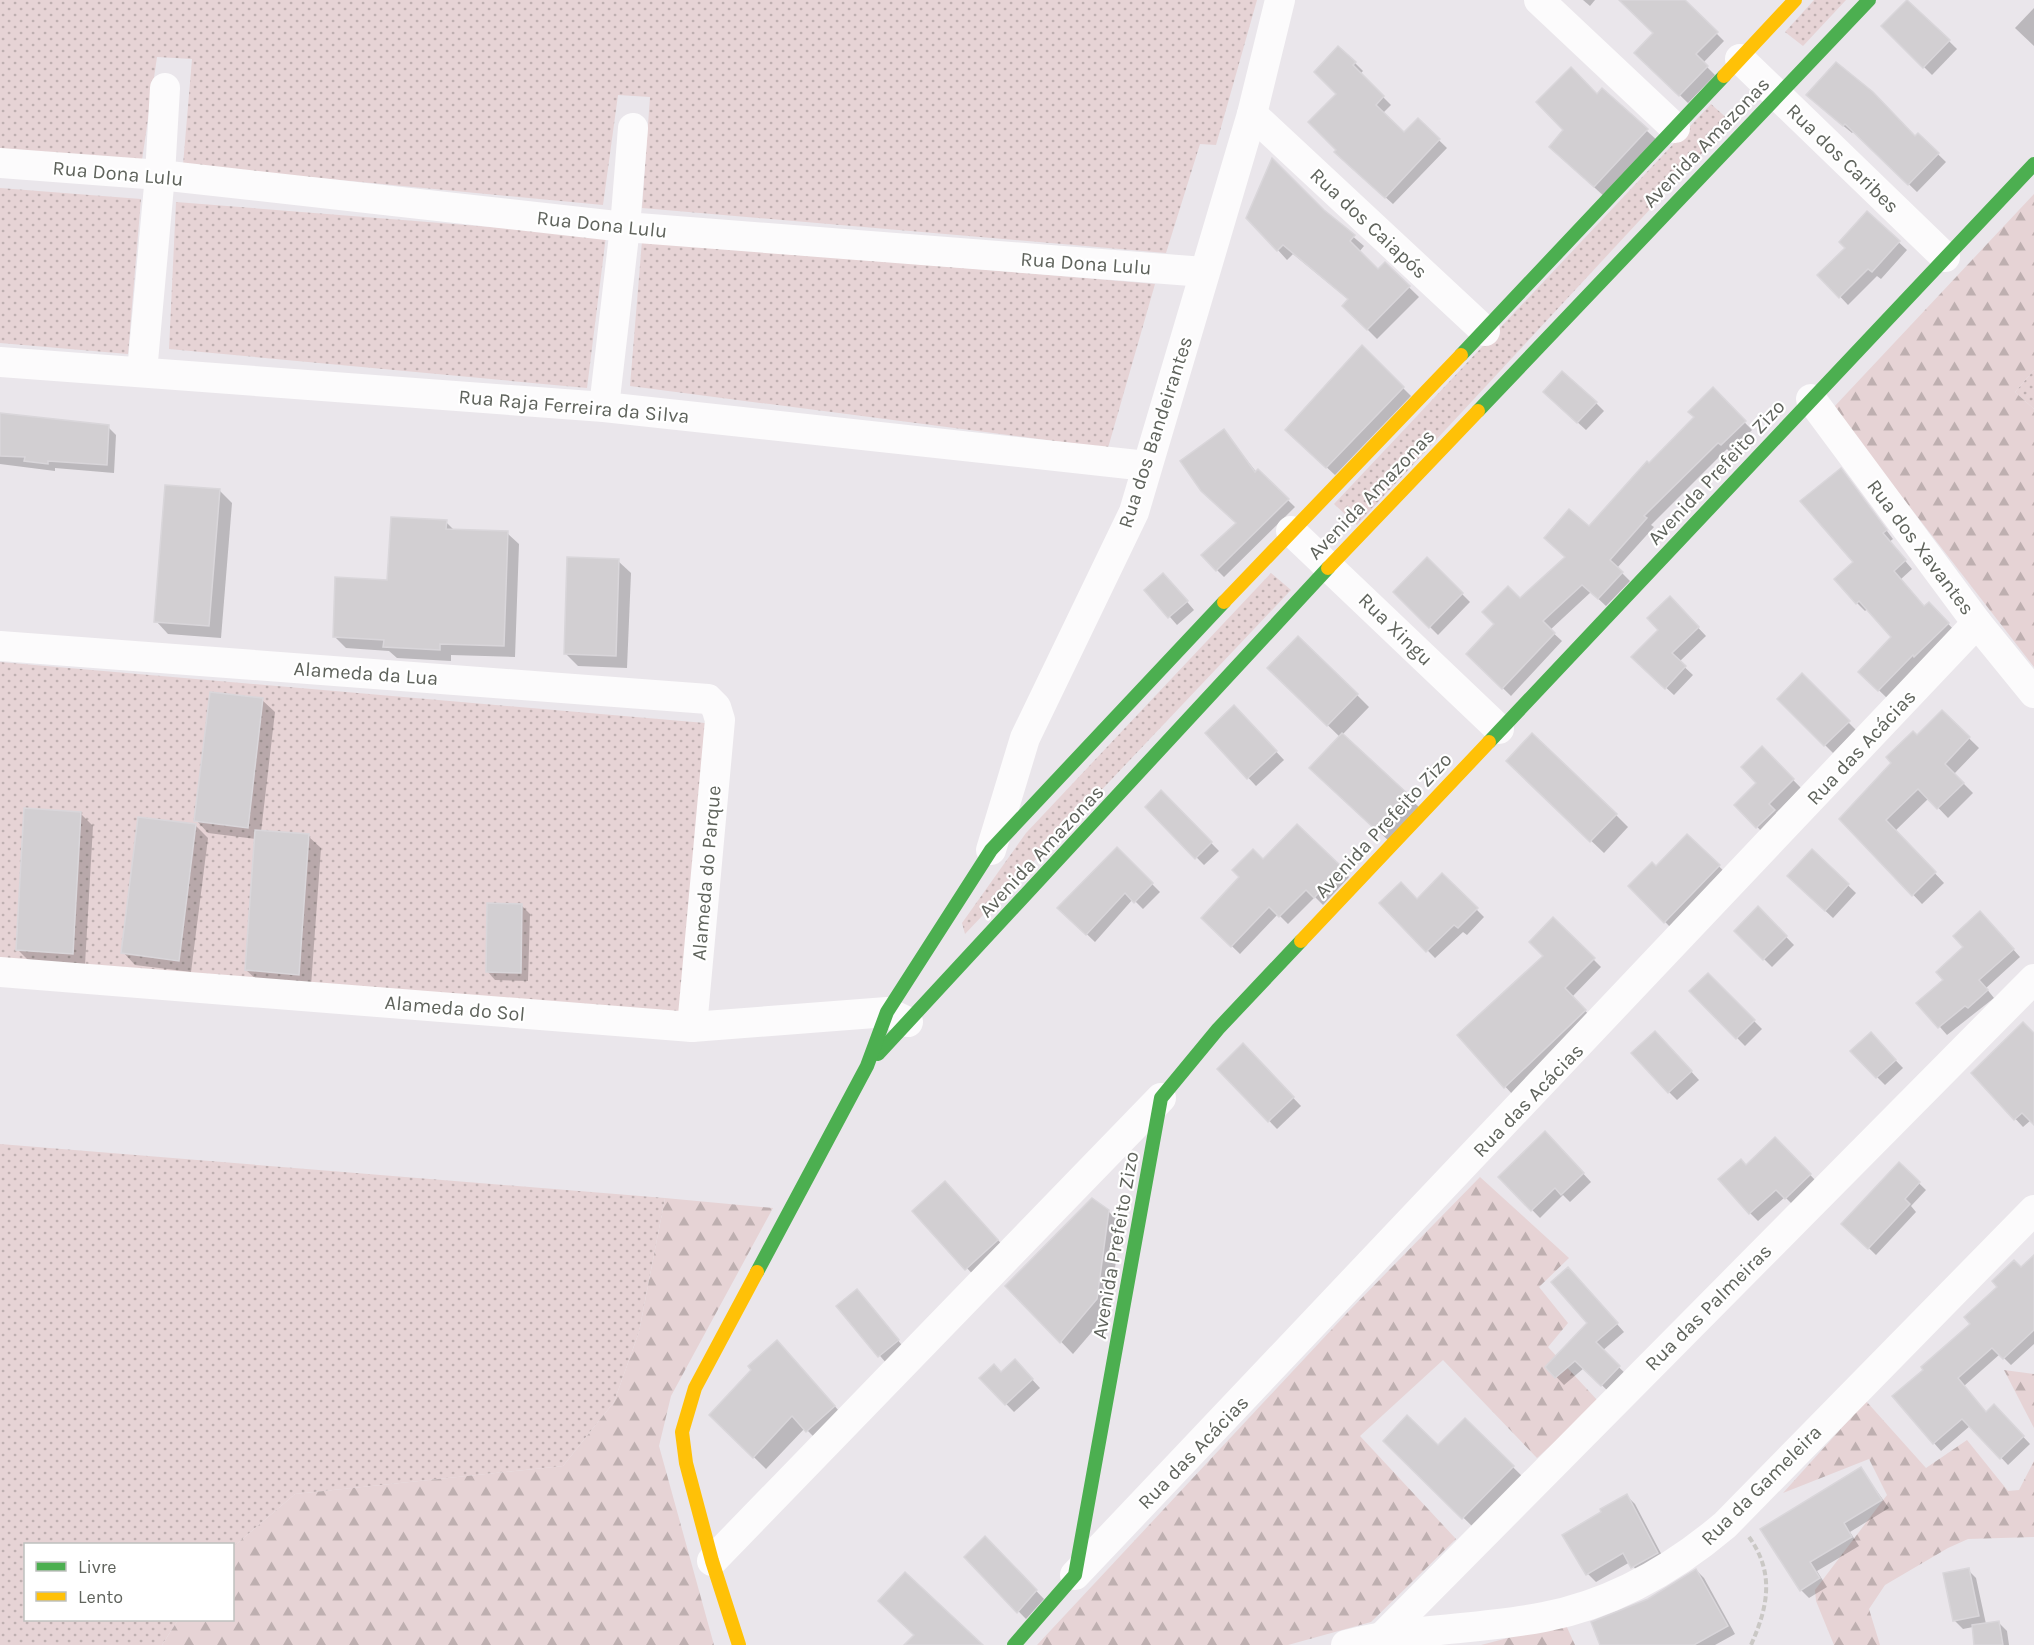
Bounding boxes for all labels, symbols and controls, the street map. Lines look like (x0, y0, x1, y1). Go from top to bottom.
street label: Avenida Amazonas (1638, 72, 1774, 212)
street label: Rua dos Caribes (1782, 99, 1904, 218)
street label: Rua Dona Lulu (52, 156, 184, 191)
street label: Rua dos Caiapós (1305, 163, 1432, 283)
street label: Rua Dona Lulu (535, 206, 668, 243)
street label: Rua Dona Lulu (1020, 247, 1152, 280)
street label: Rua dos Bandeirantes (1114, 333, 1197, 531)
street label: Rua Raja Ferreira da Silva (458, 385, 690, 428)
street label: Avenida Prefeito Zizo (1643, 395, 1790, 550)
street label: Avenida Amazonas (1303, 424, 1439, 564)
street label: Rua dos Xavantes (1862, 475, 1979, 619)
street label: Rua Xingu (1354, 588, 1438, 670)
street label: Alameda da Lua (293, 657, 439, 690)
street label: Rua das Acácias (1802, 685, 1921, 810)
street label: Avenida Prefeito Zizo (1310, 748, 1457, 903)
street label: Avenida Amazonas (974, 781, 1109, 922)
street label: Alameda do Parque (687, 785, 726, 962)
street label: Alameda do Sol (384, 991, 526, 1026)
street label: Rua das Acácias (1468, 1039, 1588, 1162)
street label: Avenida Prefeito Zizo (1088, 1149, 1143, 1341)
street label: Rua das Palmeiras (1640, 1239, 1776, 1375)
street label: Rua das Acácias (1133, 1391, 1253, 1514)
street label: Rua da Gameleira (1696, 1420, 1826, 1550)
legend (24, 1543, 234, 1621)
text: Livre (78, 1556, 117, 1578)
text: Lento (78, 1586, 123, 1608)

